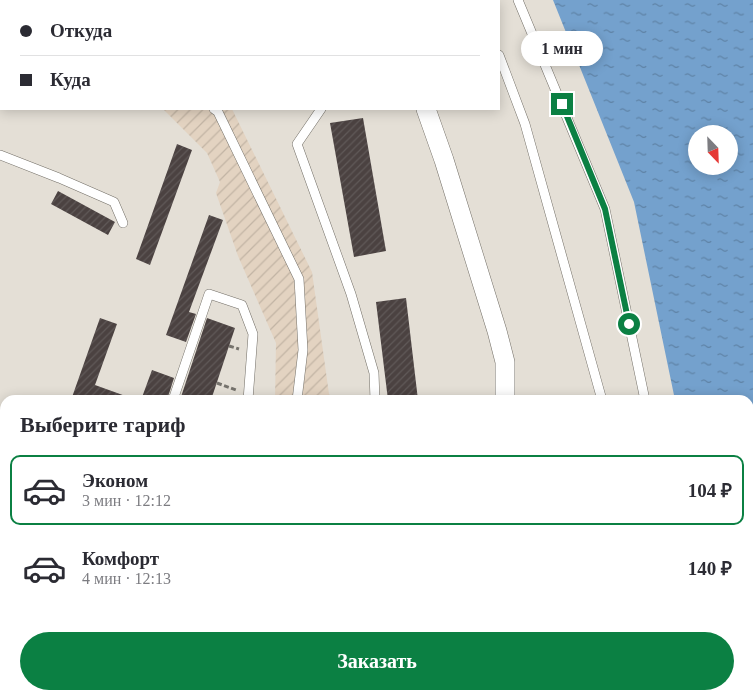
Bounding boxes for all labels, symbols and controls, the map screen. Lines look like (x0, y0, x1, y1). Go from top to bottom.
text: Откуда (50, 20, 112, 41)
callout: 1 мин (521, 32, 603, 66)
text: 1 мин (541, 40, 583, 57)
text: Куда (50, 69, 91, 90)
route end (551, 93, 573, 115)
north arrow (688, 125, 738, 175)
map controls (688, 125, 738, 175)
route start (618, 313, 640, 335)
text: Выберите тариф (20, 412, 186, 437)
icon: car (22, 468, 67, 513)
text: Эконом (82, 470, 148, 491)
text: 104 ₽ (688, 480, 732, 501)
text: 3 мин · 12:12 (82, 492, 171, 509)
icon: car (22, 546, 67, 591)
text: Комфорт (82, 548, 159, 569)
text: 140 ₽ (688, 558, 732, 579)
text: 4 мин · 12:13 (82, 570, 171, 587)
button: Заказать (20, 632, 734, 690)

